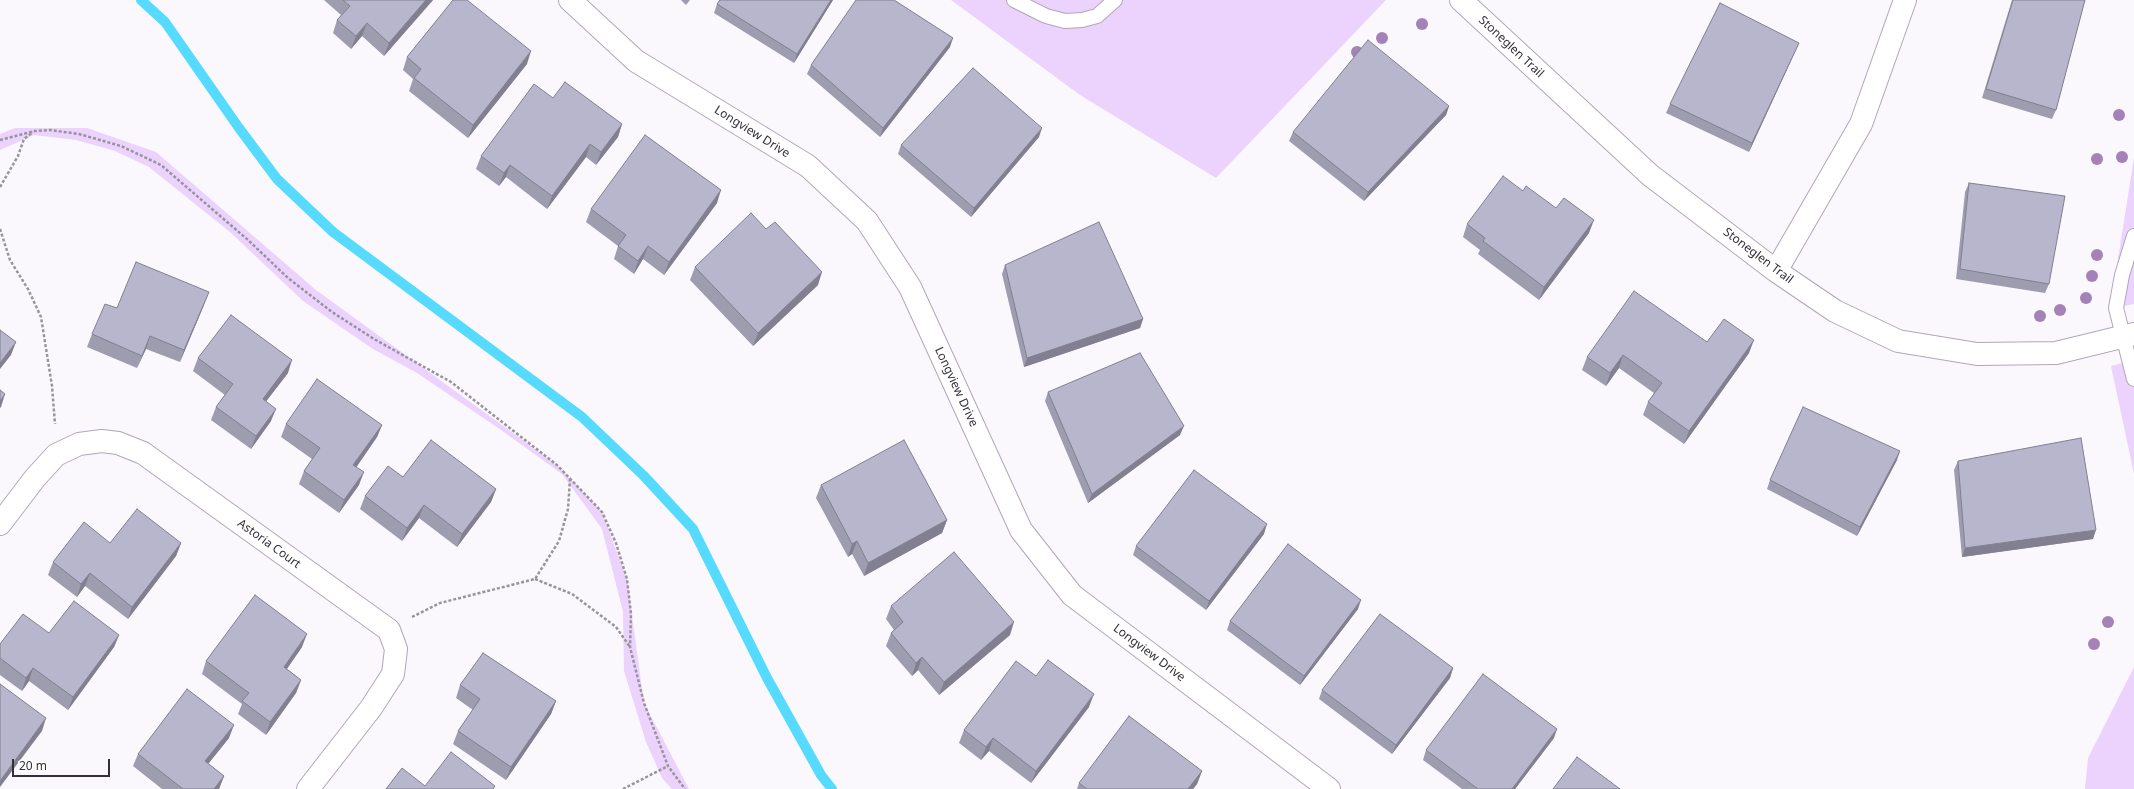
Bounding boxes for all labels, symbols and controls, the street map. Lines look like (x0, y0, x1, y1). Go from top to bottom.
street label: Stoneglen Trail (1475, 13, 1547, 81)
street label: Longview Drive (712, 103, 792, 161)
street label: Stoneglen Trail (1720, 225, 1796, 287)
street label: Longview Drive (931, 345, 981, 429)
street label: Astoria Court (235, 516, 303, 572)
street label: Longview Drive (1110, 621, 1188, 685)
scale bar (14, 751, 112, 777)
text: 20 m (19, 757, 47, 774)

